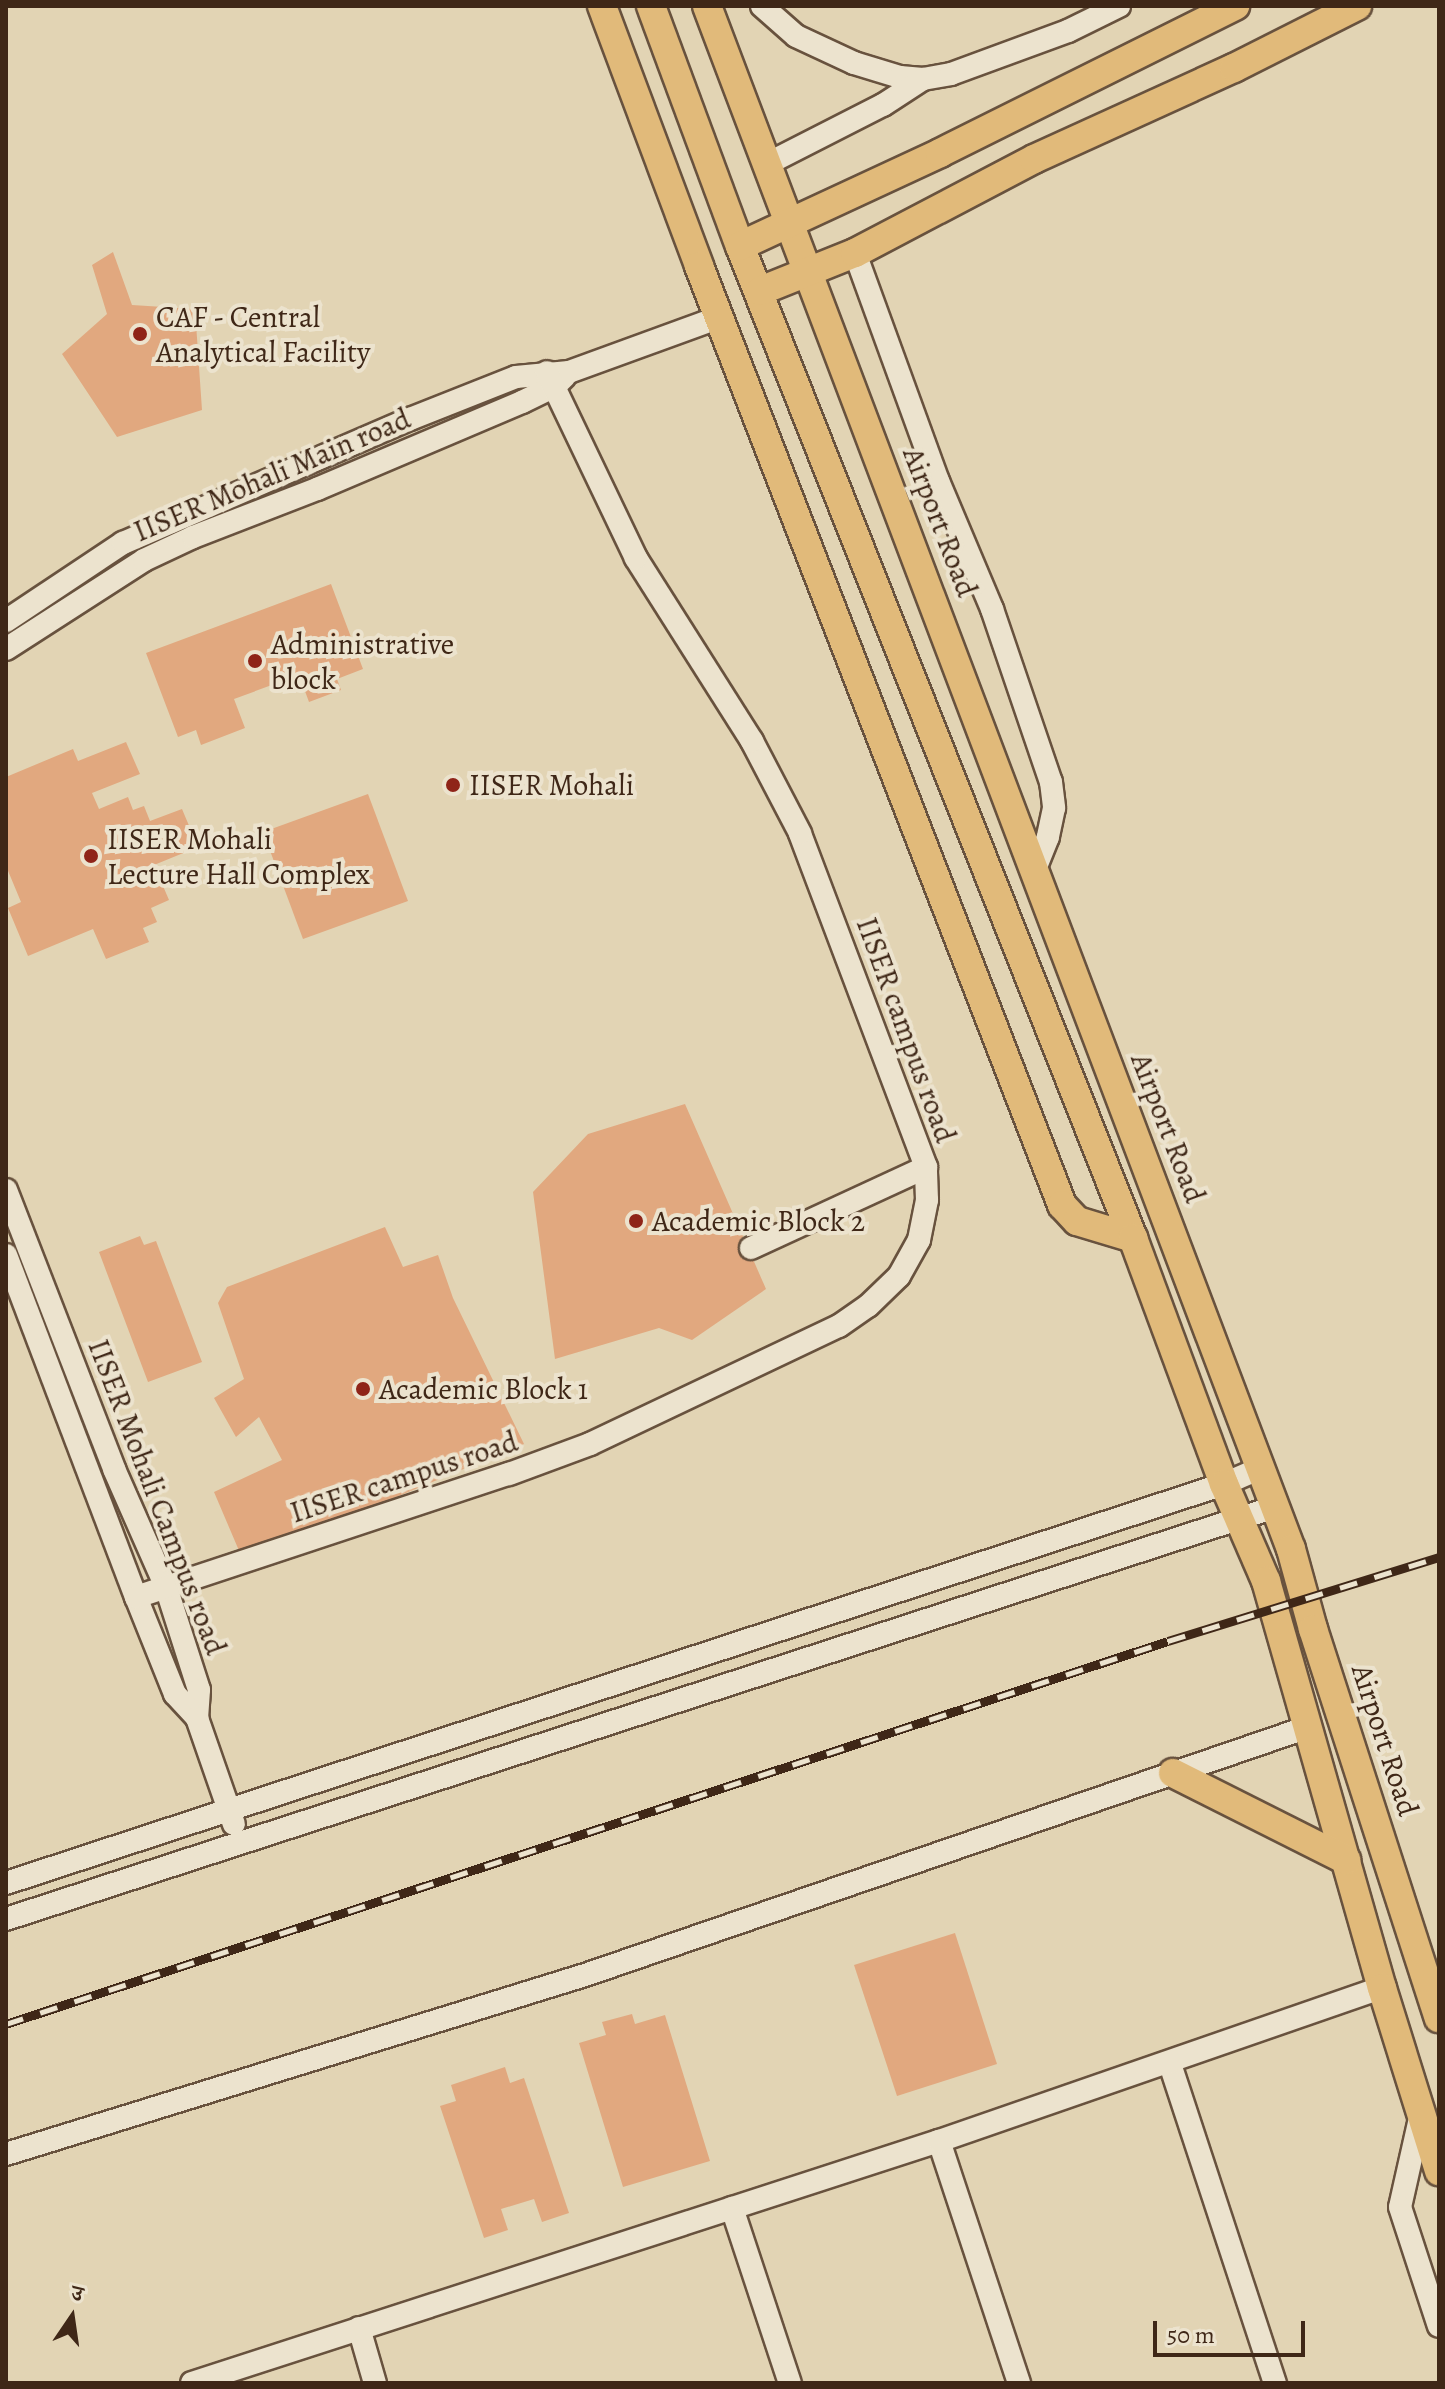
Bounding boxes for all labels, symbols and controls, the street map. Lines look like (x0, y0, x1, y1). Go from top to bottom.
place label: CAF - Central Analytical Facility (156, 299, 370, 370)
marker: CAF - Central Analytical Facility (131, 325, 149, 343)
street label: IISER Mohali Main road (128, 400, 416, 550)
street label: Airport Road (895, 442, 985, 602)
place label: Administrative block (271, 626, 454, 696)
marker: Administrative block (246, 652, 264, 670)
place label: IISER Mohali (469, 767, 634, 803)
marker: IISER Mohali (444, 776, 462, 794)
place label: IISER Mohali Lecture Hall Complex (107, 821, 370, 892)
marker: IISER Mohali Lecture Hall Complex (82, 847, 100, 865)
street label: IISER campus road (849, 912, 963, 1148)
street label: Airport Road (1123, 1048, 1213, 1208)
place label: Academic Block 2 (652, 1203, 865, 1239)
marker: Academic Block 2 (627, 1212, 645, 1230)
street label: IISER Mohali Campus road (80, 1334, 234, 1660)
place label: Academic Block 1 (379, 1371, 588, 1407)
marker: Academic Block 1 (354, 1380, 372, 1398)
street label: IISER campus road (286, 1423, 522, 1531)
street label: Airport Road (1344, 1660, 1426, 1820)
north arrow (32, 2277, 112, 2357)
text: उ (69, 2278, 86, 2309)
scale bar (1157, 2305, 1309, 2355)
text: 50 m (1167, 2319, 1215, 2351)

